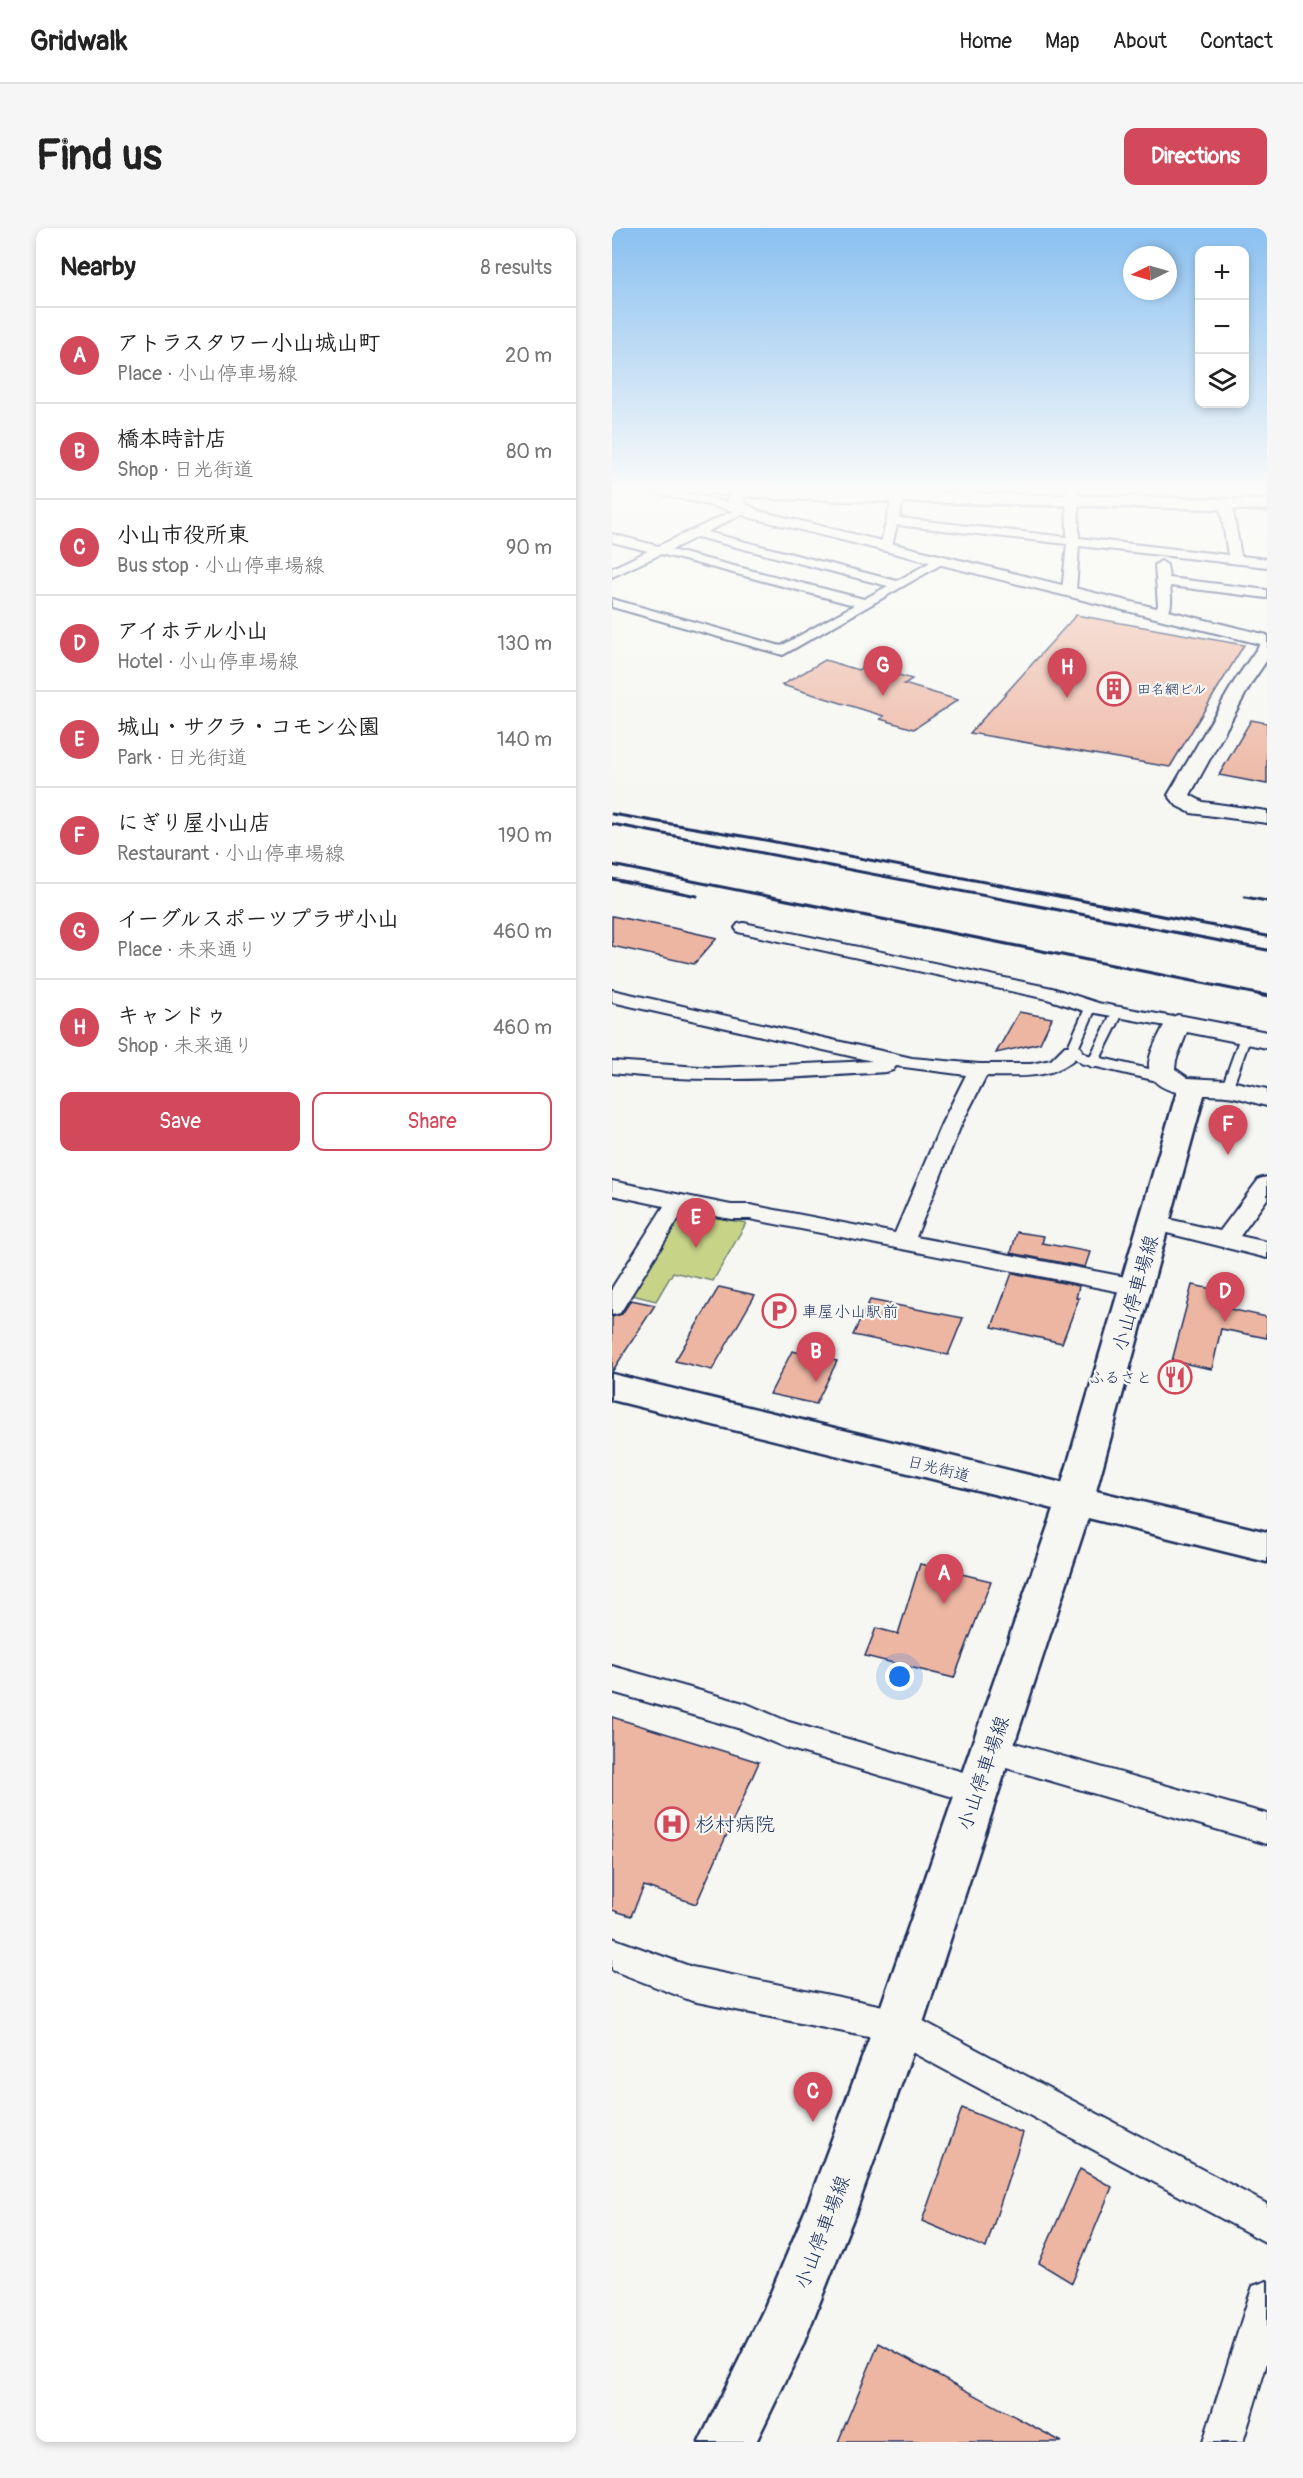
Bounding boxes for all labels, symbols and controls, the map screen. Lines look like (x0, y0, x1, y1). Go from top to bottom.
text: Gridwalk (30, 24, 128, 59)
text: Home (959, 28, 1012, 55)
text: Map (1045, 28, 1080, 55)
text: About (1113, 28, 1167, 55)
text: Contact (1200, 28, 1273, 55)
button: Directions (1124, 128, 1267, 185)
text: Find us (36, 130, 162, 182)
north arrow (1123, 246, 1177, 300)
map controls (1195, 246, 1249, 408)
button: + (1195, 246, 1249, 300)
text: Nearby (60, 251, 136, 283)
text: 8 results (481, 255, 552, 280)
button: − (1195, 300, 1249, 354)
text: アトラスタワー小山城山町 (117, 329, 381, 357)
text: A (73, 343, 86, 368)
text: 20 m (505, 343, 552, 368)
button: layers (1195, 354, 1249, 408)
text: Place · 小山停車場線 (117, 361, 297, 386)
text: 橋本時計店 (117, 425, 227, 453)
text: B (74, 439, 85, 464)
text: 80 m (506, 439, 552, 464)
text: Shop · 日光街道 (117, 457, 254, 482)
text: 小山市役所東 (117, 521, 249, 549)
text: C (73, 535, 86, 560)
text: 90 m (506, 535, 552, 560)
text: Bus stop · 小山停車場線 (117, 553, 324, 578)
text: アイホテル小山 (117, 617, 268, 645)
text: D (73, 631, 86, 656)
text: 130 m (497, 631, 552, 656)
pin: G (864, 646, 902, 696)
pin: H (1048, 648, 1086, 698)
text: Hotel · 小山停車場線 (117, 649, 298, 674)
building icon: 田名網ビル (1096, 671, 1132, 707)
place label: 田名網ビル (1137, 681, 1207, 698)
text: 城山・サクラ・コモン公園 (117, 713, 380, 741)
text: E (74, 727, 85, 752)
text: 140 m (497, 727, 552, 752)
text: Park · 日光街道 (117, 745, 247, 770)
text: にぎり屋小山店 (117, 809, 271, 837)
text: F (73, 823, 86, 848)
text: 190 m (498, 823, 552, 848)
text: Restaurant · 小山停車場線 (117, 841, 345, 866)
text: イーグルスポーツプラザ小山 (117, 905, 399, 933)
text: G (73, 919, 86, 944)
text: 460 m (493, 919, 552, 944)
text: Place · 未来通り (117, 937, 257, 962)
text: キャンドゥ (117, 1001, 227, 1029)
text: H (73, 1015, 86, 1040)
text: 460 m (493, 1015, 552, 1040)
text: Shop · 未来通り (117, 1033, 254, 1058)
button: Save (60, 1092, 300, 1151)
button: Share (312, 1092, 552, 1151)
pin: F (1208, 1106, 1248, 1155)
pin: E (676, 1198, 716, 1248)
street label: 小山停車場線 (1107, 1232, 1164, 1354)
pin: D (1206, 1272, 1244, 1322)
parking icon: 車屋小山駅前 (761, 1293, 797, 1329)
place label: 車屋小山駅前 (802, 1302, 898, 1322)
pin: B (796, 1332, 836, 1382)
restaurant icon: ふるさと (1157, 1359, 1193, 1395)
place label: ふるさと (1089, 1368, 1152, 1388)
street label: 日光街道 (905, 1452, 972, 1486)
pin: A (924, 1554, 964, 1604)
your location (885, 1662, 914, 1691)
street label: 小山停車場線 (952, 1712, 1015, 1834)
hospital icon: 杉村病院 (654, 1806, 690, 1842)
place label: 杉村病院 (695, 1812, 775, 1837)
pin: C (794, 2072, 832, 2122)
street label: 小山停車場線 (789, 2172, 856, 2293)

